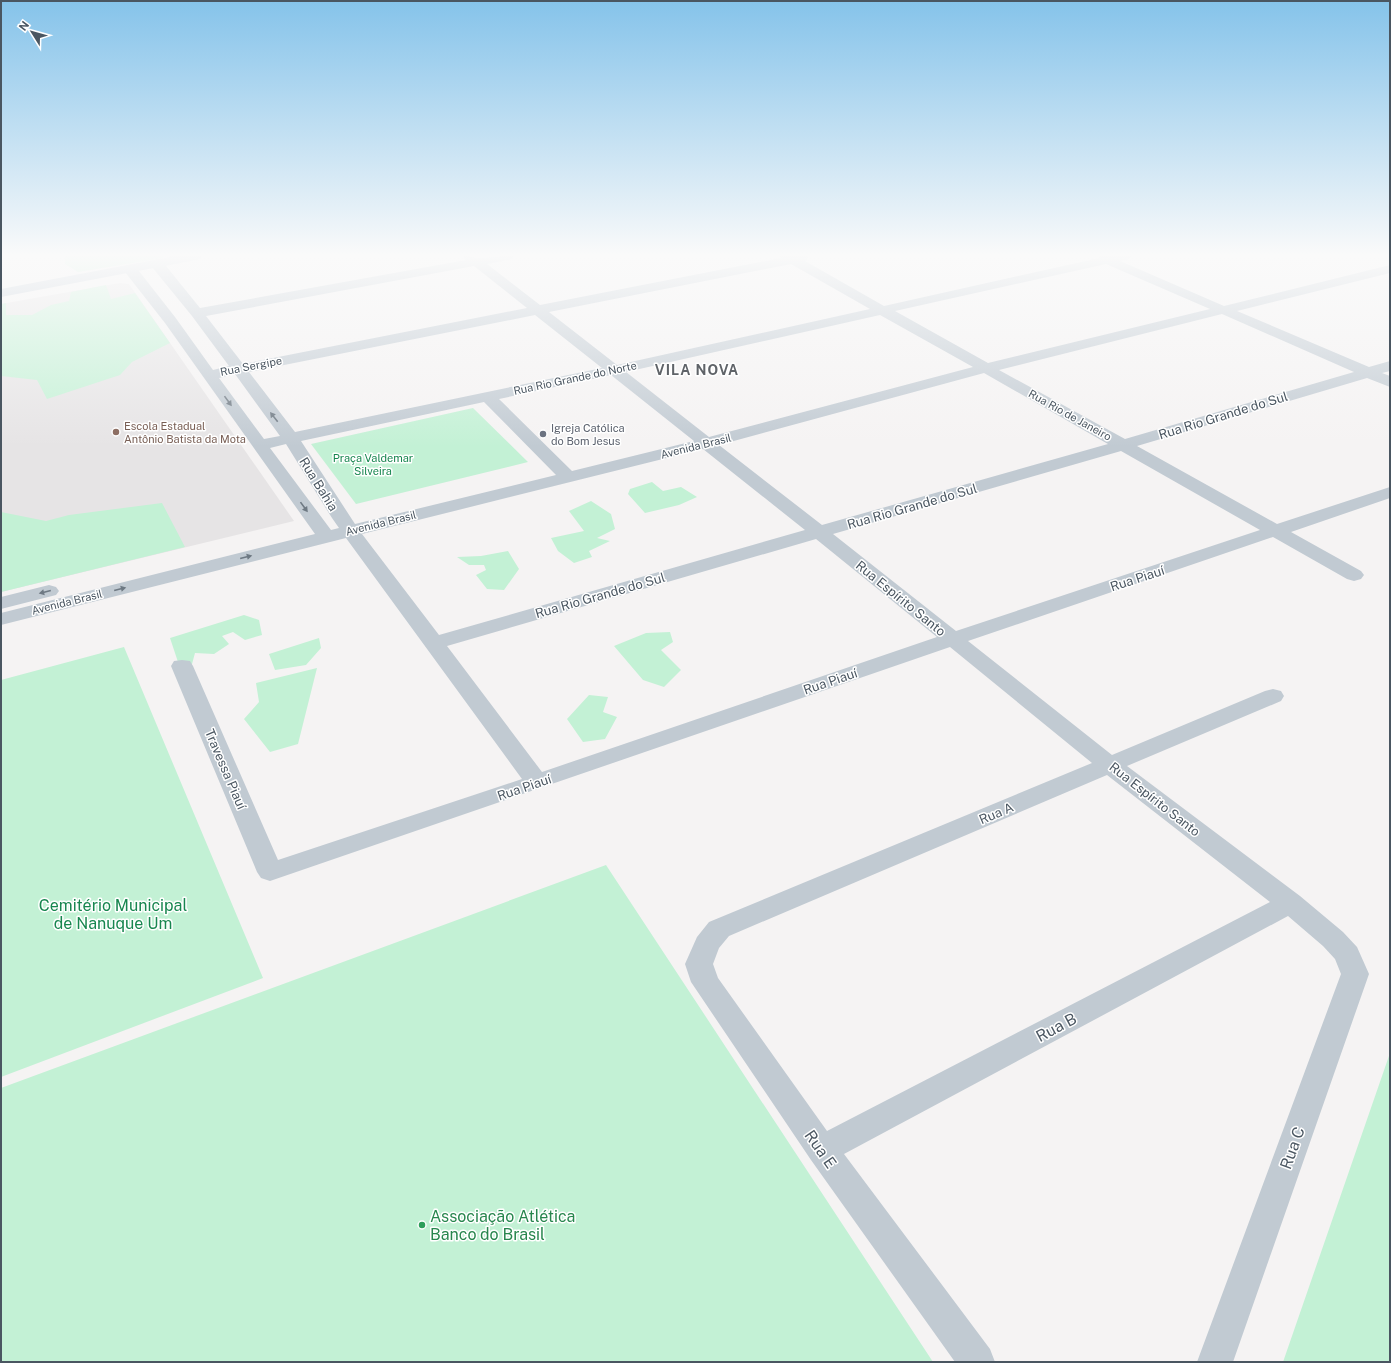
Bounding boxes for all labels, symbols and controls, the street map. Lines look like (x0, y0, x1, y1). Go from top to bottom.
north arrow (12, 12, 52, 52)
text: N (17, 19, 31, 33)
street label: Rua Sergipe (219, 354, 283, 378)
street label: Rua Rio Grande do Norte (512, 359, 638, 397)
district label: VILA NOVA (655, 362, 739, 378)
street label: Rua Rio de Janeiro (1026, 387, 1114, 443)
street label: Rua Rio Grande do Sul (1157, 389, 1290, 442)
one-way arrow (224, 396, 232, 407)
one-way arrow (269, 411, 278, 422)
place label: Escola Estadual Antônio Batista da Mota (124, 420, 246, 445)
place label: Igreja Católica do Bom Jesus (551, 422, 625, 447)
marker: Escola Estadual Antônio Batista da Mota (111, 427, 121, 437)
marker: Igreja Católica do Bom Jesus (538, 429, 548, 439)
street label: Avenida Brasil (659, 431, 733, 461)
park label: Praça Valdemar Silveira (333, 452, 413, 477)
street label: Rua Bahia (296, 455, 341, 514)
street label: Rua Rio Grande do Sul (845, 481, 979, 532)
one-way arrow (300, 501, 308, 512)
street label: Avenida Brasil (344, 508, 418, 538)
one-way arrow (240, 554, 252, 560)
street label: Rua Espírito Santo (853, 558, 949, 639)
street label: Rua Piauí (1108, 562, 1167, 594)
street label: Rua Rio Grande do Sul (533, 570, 667, 621)
one-way arrow (114, 585, 126, 591)
street label: Avenida Brasil (30, 587, 104, 617)
one-way arrow (39, 589, 51, 595)
street label: Rua Piauí (801, 665, 860, 698)
street label: Travessa Piauí (202, 727, 250, 812)
street label: Rua Espírito Santo (1106, 759, 1203, 839)
street label: Rua Piauí (495, 771, 554, 804)
street label: Rua A (977, 800, 1016, 827)
park label: Cemitério Municipal de Nanuque Um (39, 896, 187, 933)
street label: Rua B (1033, 1009, 1080, 1046)
street label: Rua C (1276, 1124, 1309, 1172)
street label: Rua E (801, 1126, 841, 1172)
place label: Associação Atlética Banco do Brasil (430, 1207, 575, 1244)
marker: Associação Atlética Banco do Brasil (417, 1220, 427, 1230)

